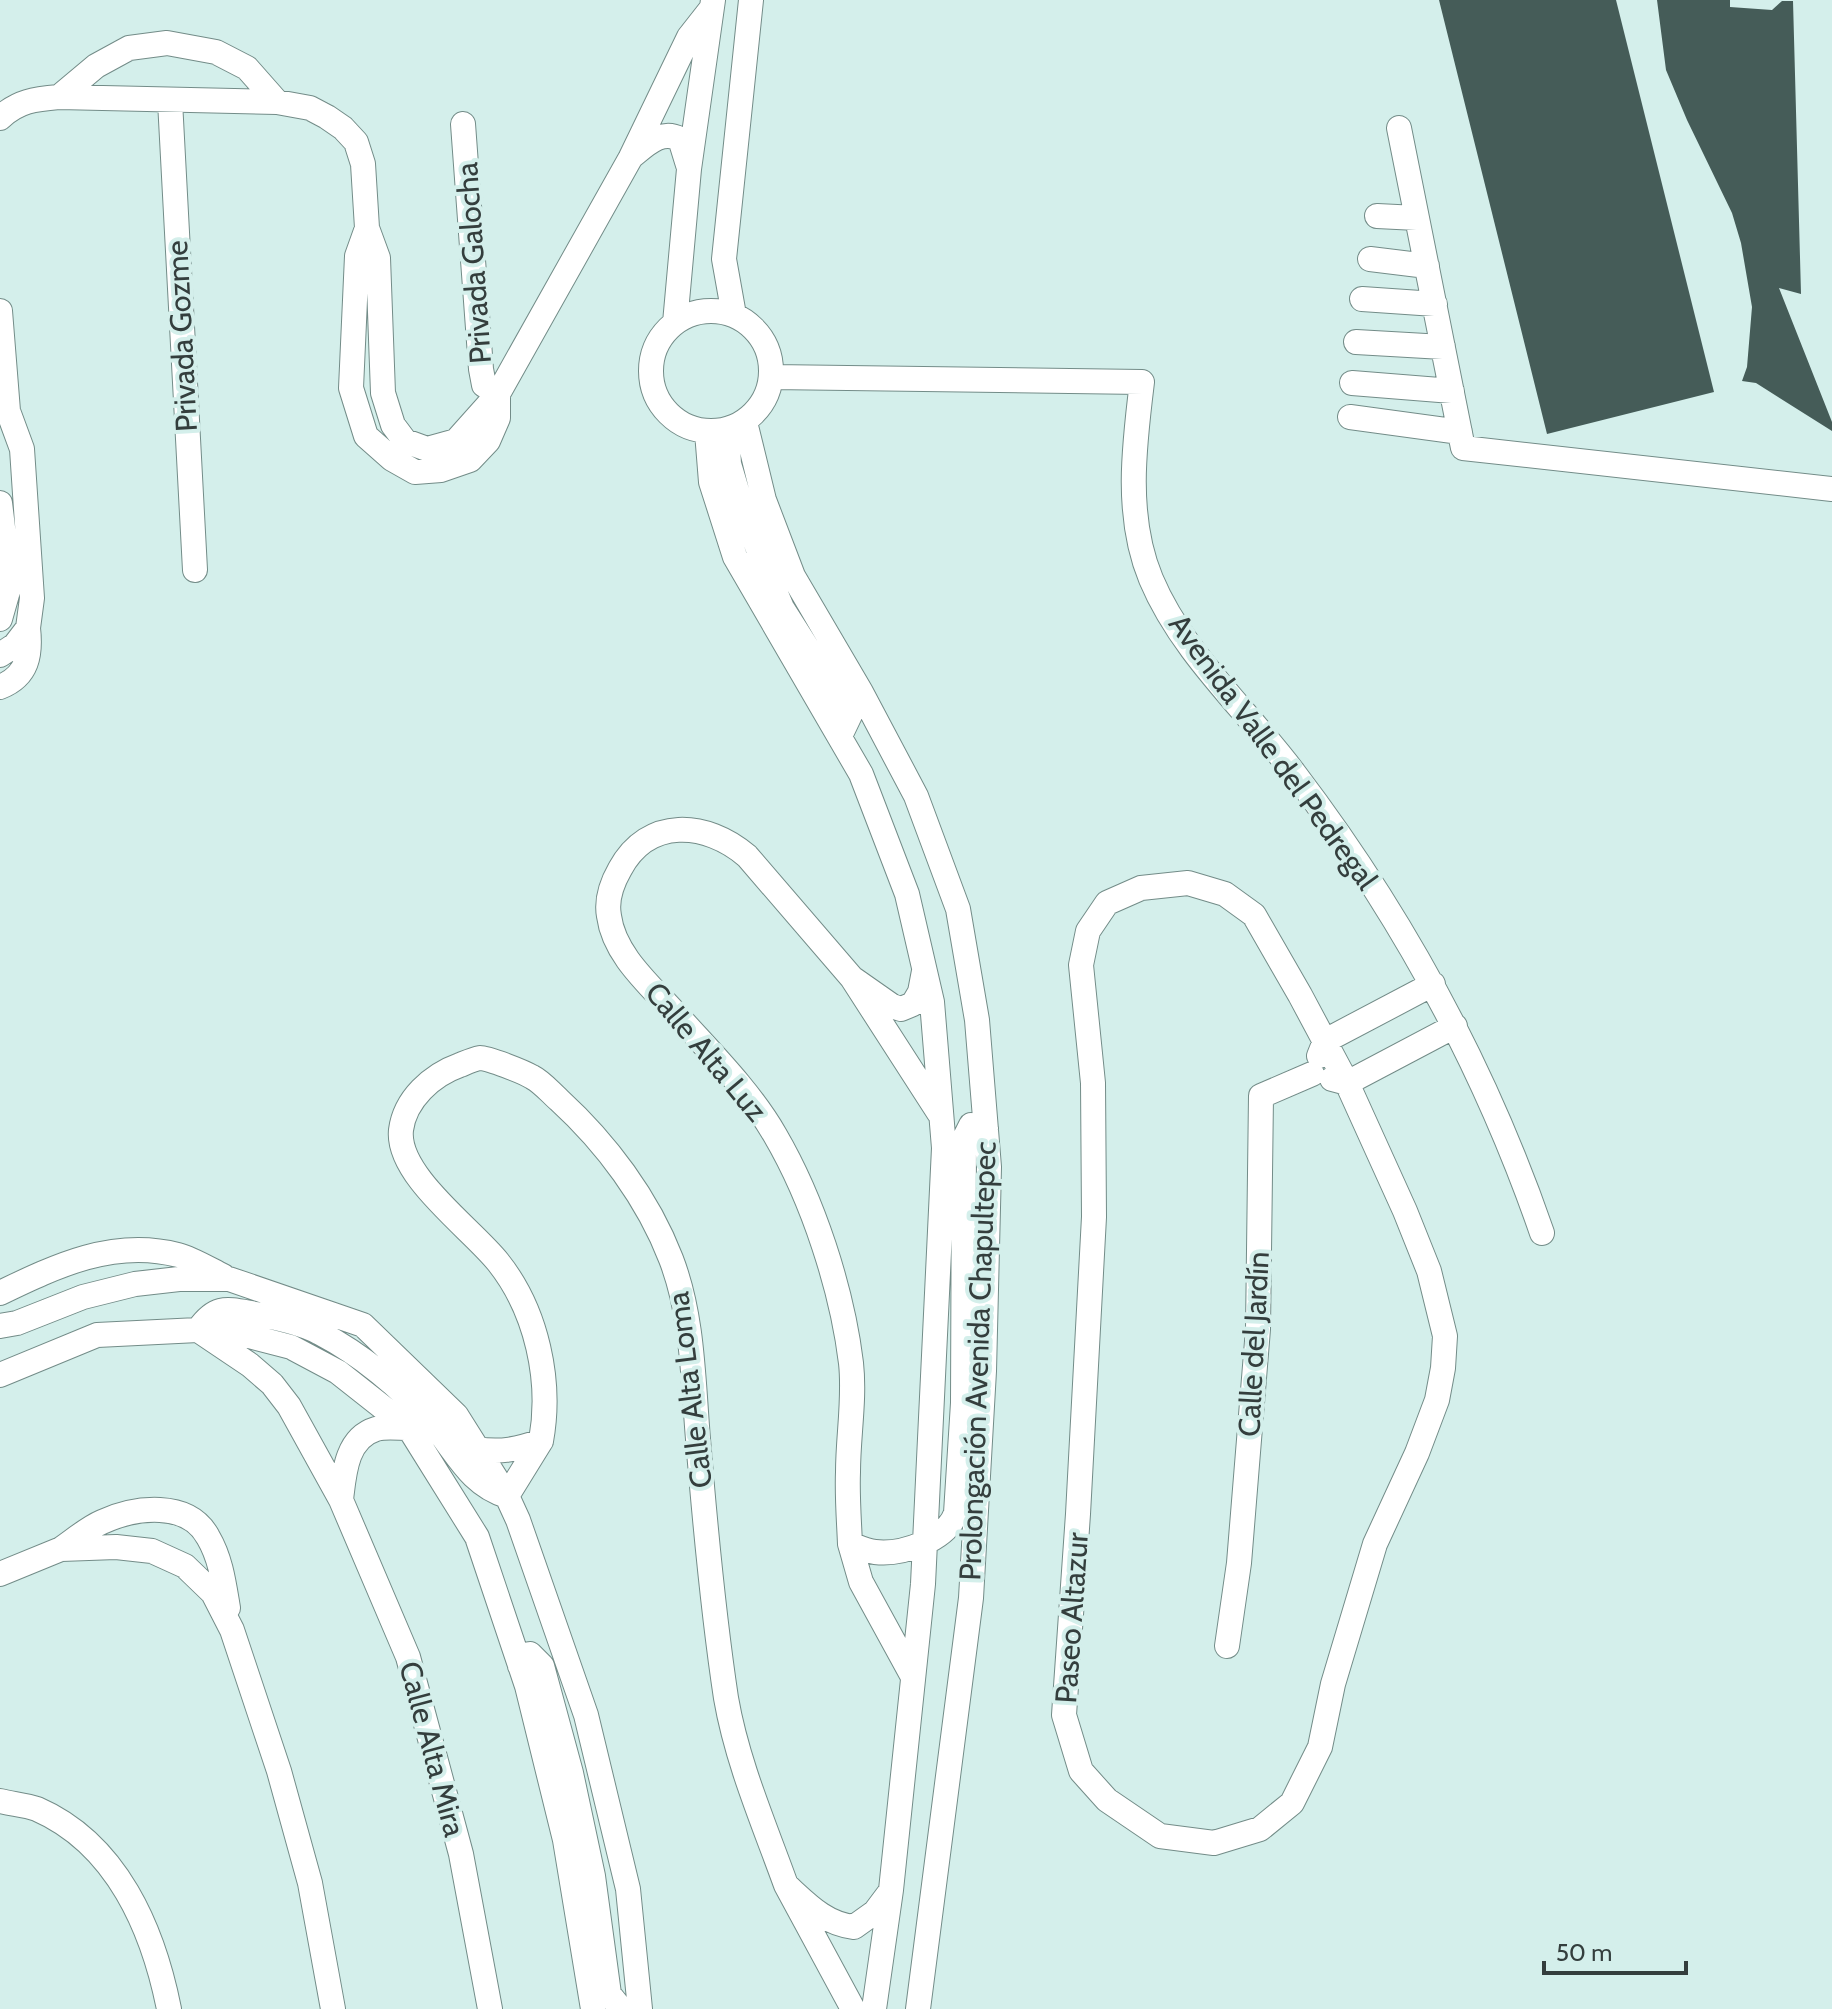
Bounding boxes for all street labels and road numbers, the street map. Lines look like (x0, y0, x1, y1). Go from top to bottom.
street label: Privada Galocha (448, 160, 499, 365)
street label: Privada Gozme (158, 239, 205, 433)
street label: Avenida Valle del Pedregal (1161, 607, 1386, 897)
street label: Calle Alta Luz (638, 975, 775, 1129)
street label: Prolongación Avenida Chapultepec (951, 1141, 1004, 1581)
street label: Calle del Jardín (1230, 1250, 1277, 1438)
street label: Calle Alta Loma (659, 1289, 720, 1490)
street label: Paseo Altazur (1047, 1531, 1096, 1705)
street label: Calle Alta Mira (391, 1657, 474, 1841)

